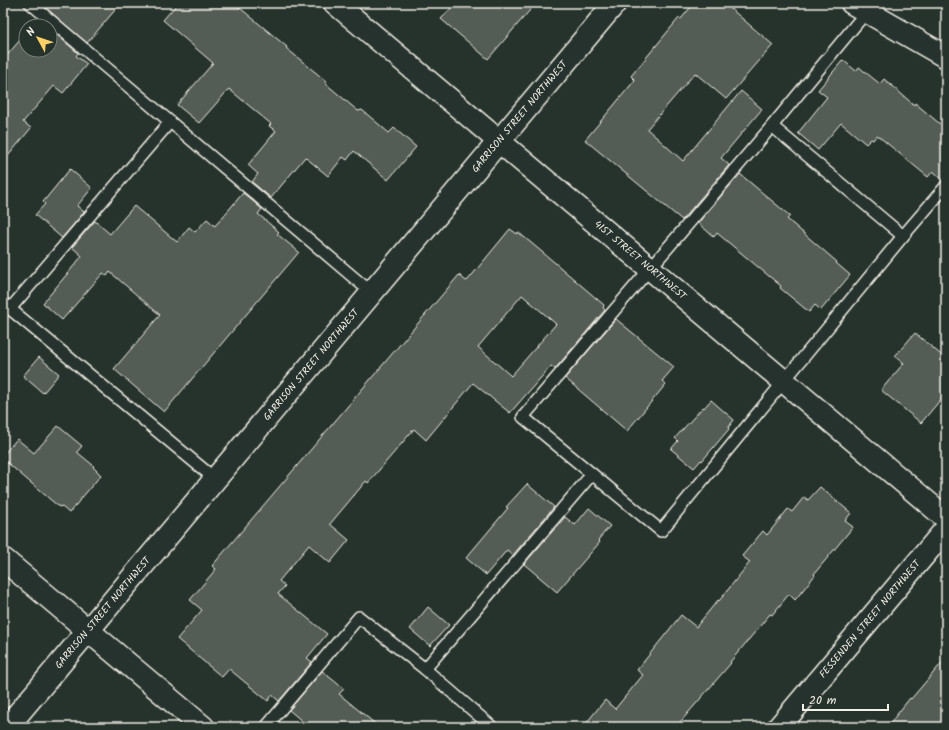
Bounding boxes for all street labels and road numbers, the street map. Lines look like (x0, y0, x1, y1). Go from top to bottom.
street label: GARRISON STREET NORTHWEST (468, 56, 572, 176)
street label: 41ST STREET NORTHWEST (591, 217, 691, 305)
street label: GARRISON STREET NORTHWEST (259, 304, 364, 424)
street label: GARRISON STREET NORTHWEST (51, 552, 156, 672)
street label: FESSENDEN STREET NORTHWEST (815, 555, 926, 682)

